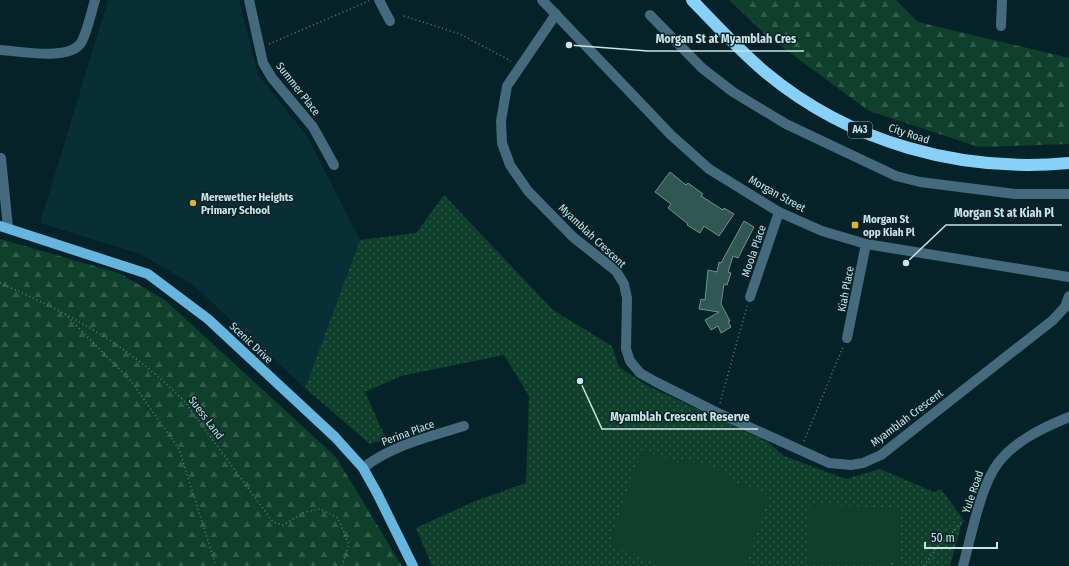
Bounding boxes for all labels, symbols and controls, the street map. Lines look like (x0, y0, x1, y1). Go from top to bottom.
callout: Morgan St at Myamblah Cres (648, 27, 804, 51)
text: Morgan St at Myamblah Cres (656, 32, 797, 46)
street label: Summer Place (273, 60, 323, 118)
street label: City Road (887, 121, 931, 147)
road number: A43 (848, 122, 872, 138)
street label: Morgan Street (746, 173, 808, 215)
place label: Merewether Heights Primary School (201, 191, 294, 217)
marker: Merewether Heights Primary School (188, 198, 198, 208)
street label: Myamblah Crescent (556, 201, 629, 271)
callout: Morgan St at Kiah Pl (946, 201, 1062, 225)
text: Morgan St at Kiah Pl (954, 206, 1055, 220)
place label: Morgan St opp Kiah Pl (863, 213, 916, 239)
marker: Morgan St opp Kiah Pl (850, 220, 860, 230)
street label: Moola Place (739, 223, 769, 279)
street label: Kiah Place (835, 265, 857, 313)
street label: Scenic Drive (227, 320, 275, 366)
street label: Myamblah Crescent (868, 386, 946, 449)
street label: Suess Land (186, 394, 226, 442)
callout: Myamblah Crescent Reserve (602, 405, 758, 429)
text: Myamblah Crescent Reserve (610, 410, 750, 424)
street label: Perina Place (380, 417, 436, 449)
street label: Yule Road (960, 469, 986, 515)
scale bar (925, 524, 997, 550)
text: 50 m (931, 531, 955, 545)

